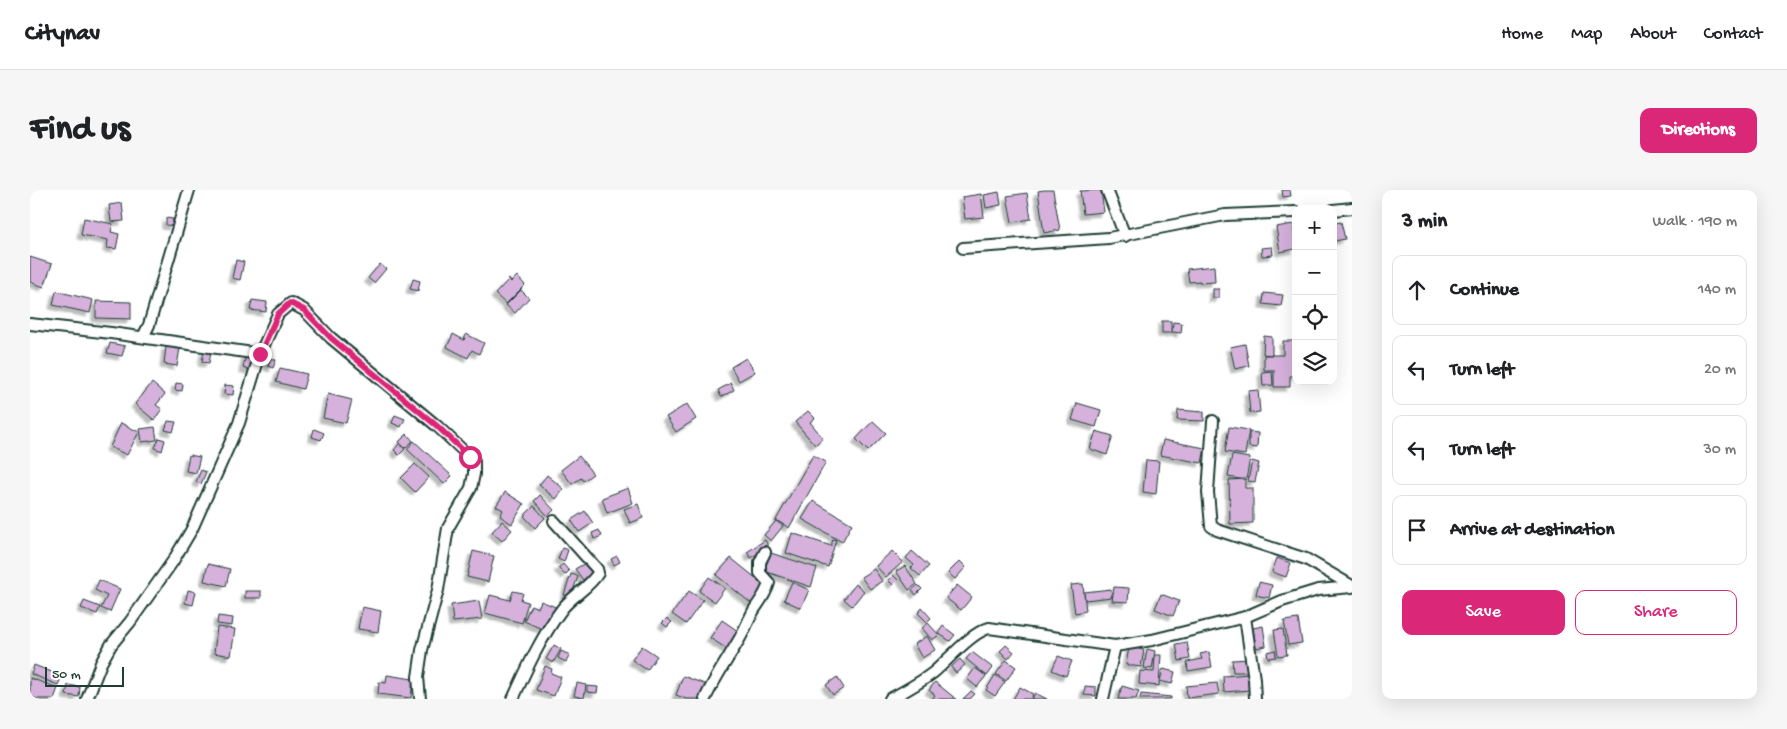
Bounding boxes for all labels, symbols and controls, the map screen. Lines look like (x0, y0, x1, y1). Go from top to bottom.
text: Citynav (25, 20, 100, 49)
text: Home (1501, 24, 1543, 45)
text: Map (1571, 24, 1602, 45)
text: About (1630, 24, 1676, 45)
text: Contact (1704, 24, 1762, 45)
button: Directions (1640, 108, 1757, 153)
text: Find us (30, 110, 130, 151)
map controls (1292, 205, 1337, 385)
button: + (1292, 205, 1337, 250)
text: 3 min (1402, 210, 1447, 235)
text: Walk · 190 m (1653, 213, 1737, 232)
button: − (1292, 250, 1337, 295)
icon: ahead (1403, 276, 1431, 304)
text: Continue (1450, 279, 1519, 302)
text: 140 m (1698, 281, 1736, 300)
button: locate (1292, 295, 1337, 340)
button: layers (1292, 340, 1337, 385)
route end (249, 343, 272, 366)
icon: left (1403, 356, 1431, 384)
text: Turn left (1450, 359, 1514, 382)
text: 20 m (1704, 361, 1736, 380)
icon: left (1403, 436, 1431, 464)
text: Turn left (1450, 439, 1514, 462)
text: 30 m (1703, 441, 1736, 460)
route start (459, 446, 482, 469)
icon: arrive (1403, 516, 1431, 544)
text: Arrive at destination (1450, 519, 1614, 542)
button: Save (1402, 590, 1565, 635)
button: Share (1575, 590, 1737, 635)
scale bar (45, 664, 124, 687)
text: 50 m (52, 667, 81, 684)

